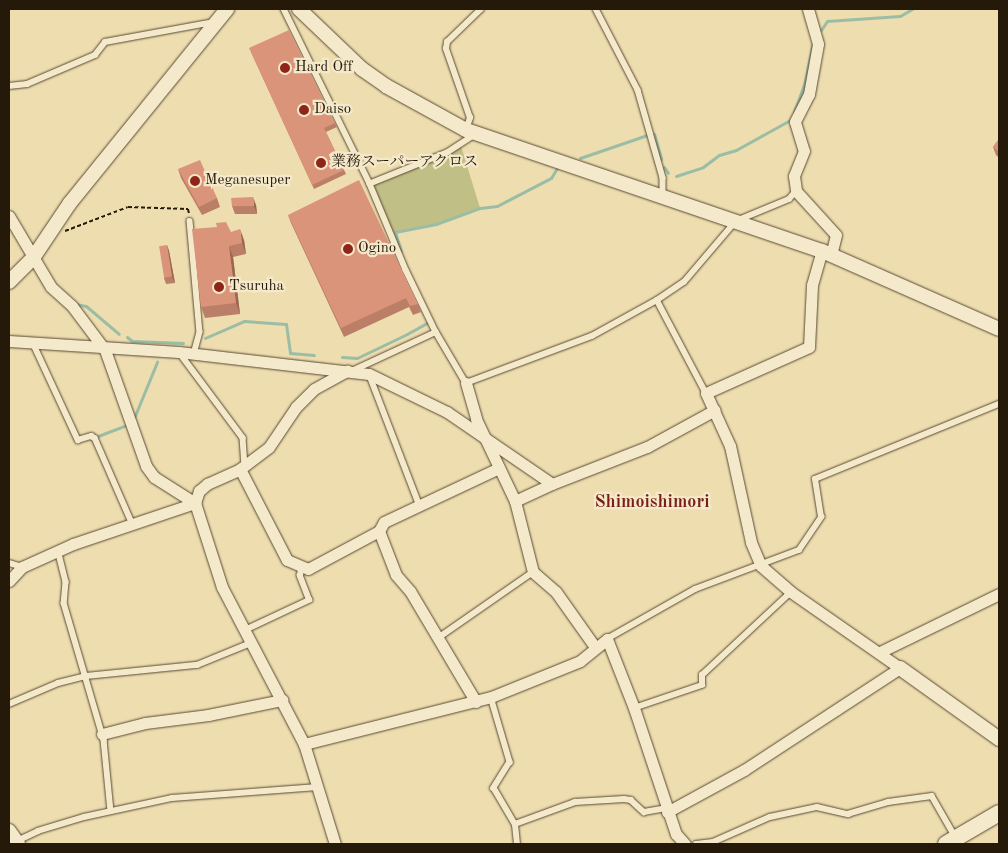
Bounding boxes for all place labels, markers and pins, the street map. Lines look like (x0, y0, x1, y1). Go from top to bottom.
place label: Hard Off (295, 59, 353, 77)
marker: Hard Off (279, 62, 291, 74)
place label: Daiso (314, 101, 351, 119)
marker: Daiso (298, 104, 310, 116)
place label: 業務スーパーアクロス (331, 154, 480, 172)
marker: 業務スーパーアクロス (315, 157, 327, 169)
place label: Meganesuper (205, 172, 290, 190)
marker: Meganesuper (189, 175, 201, 187)
place label: Ogino (358, 240, 396, 258)
marker: Ogino (342, 243, 354, 255)
place label: Tsuruha (229, 278, 284, 296)
marker: Tsuruha (213, 281, 225, 293)

